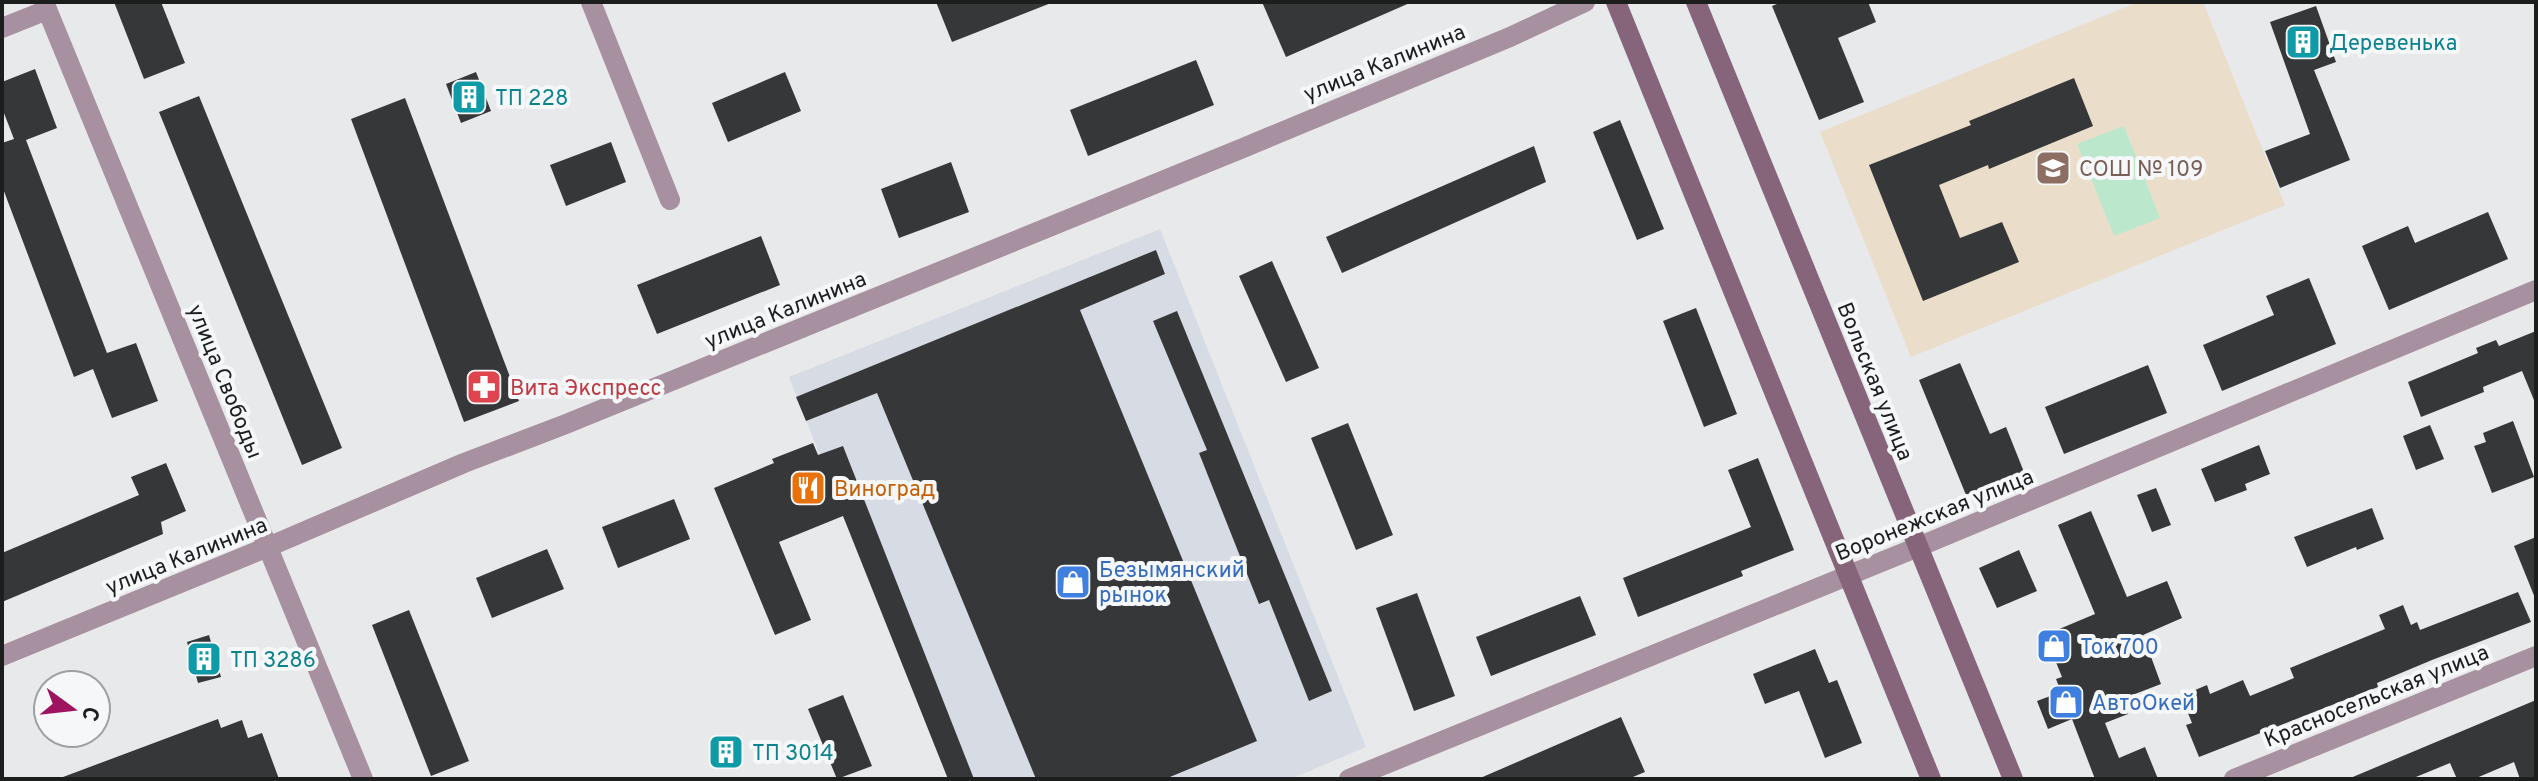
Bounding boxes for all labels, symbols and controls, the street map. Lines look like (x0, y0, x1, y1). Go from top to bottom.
street label: улица Калинина (1300, 20, 1470, 109)
building icon: Деревенька (2284, 23, 2322, 61)
place label: Деревенька (2329, 31, 2457, 58)
building icon: ТП 228 (450, 78, 488, 116)
place label: ТП 228 (495, 86, 568, 113)
school or university icon: СОШ № 109 (2034, 149, 2072, 187)
place label: СОШ № 109 (2079, 157, 2203, 184)
street label: улица Калинина (701, 267, 871, 356)
street label: Вольская улица (1830, 299, 1918, 465)
street label: улица Свободы (180, 301, 267, 463)
pharmacy icon: Вита Экспресс (465, 368, 503, 406)
place label: Вита Экспресс (510, 376, 661, 403)
street label: Воронежская улица (1832, 464, 2038, 568)
restaurant icon: Виноград (789, 469, 827, 507)
place label: Виноград (834, 477, 935, 504)
street label: улица Калинина (102, 513, 272, 602)
place label: Безымянский рынок (1099, 558, 1245, 610)
shop icon: Безымянский рынок (1054, 563, 1092, 601)
shop icon: Ток 700 (2035, 627, 2073, 665)
place label: Ток 700 (2080, 635, 2159, 662)
building icon: ТП 3286 (185, 640, 223, 678)
street label: Красносельская улица (2261, 640, 2493, 755)
place label: ТП 3286 (230, 648, 316, 675)
north arrow (32, 669, 112, 749)
shop icon: АвтоОкей (2047, 683, 2085, 721)
place label: АвтоОкей (2092, 691, 2195, 718)
text: С (74, 703, 104, 724)
building icon: ТП 3014 (707, 733, 745, 771)
place label: ТП 3014 (752, 741, 834, 768)

